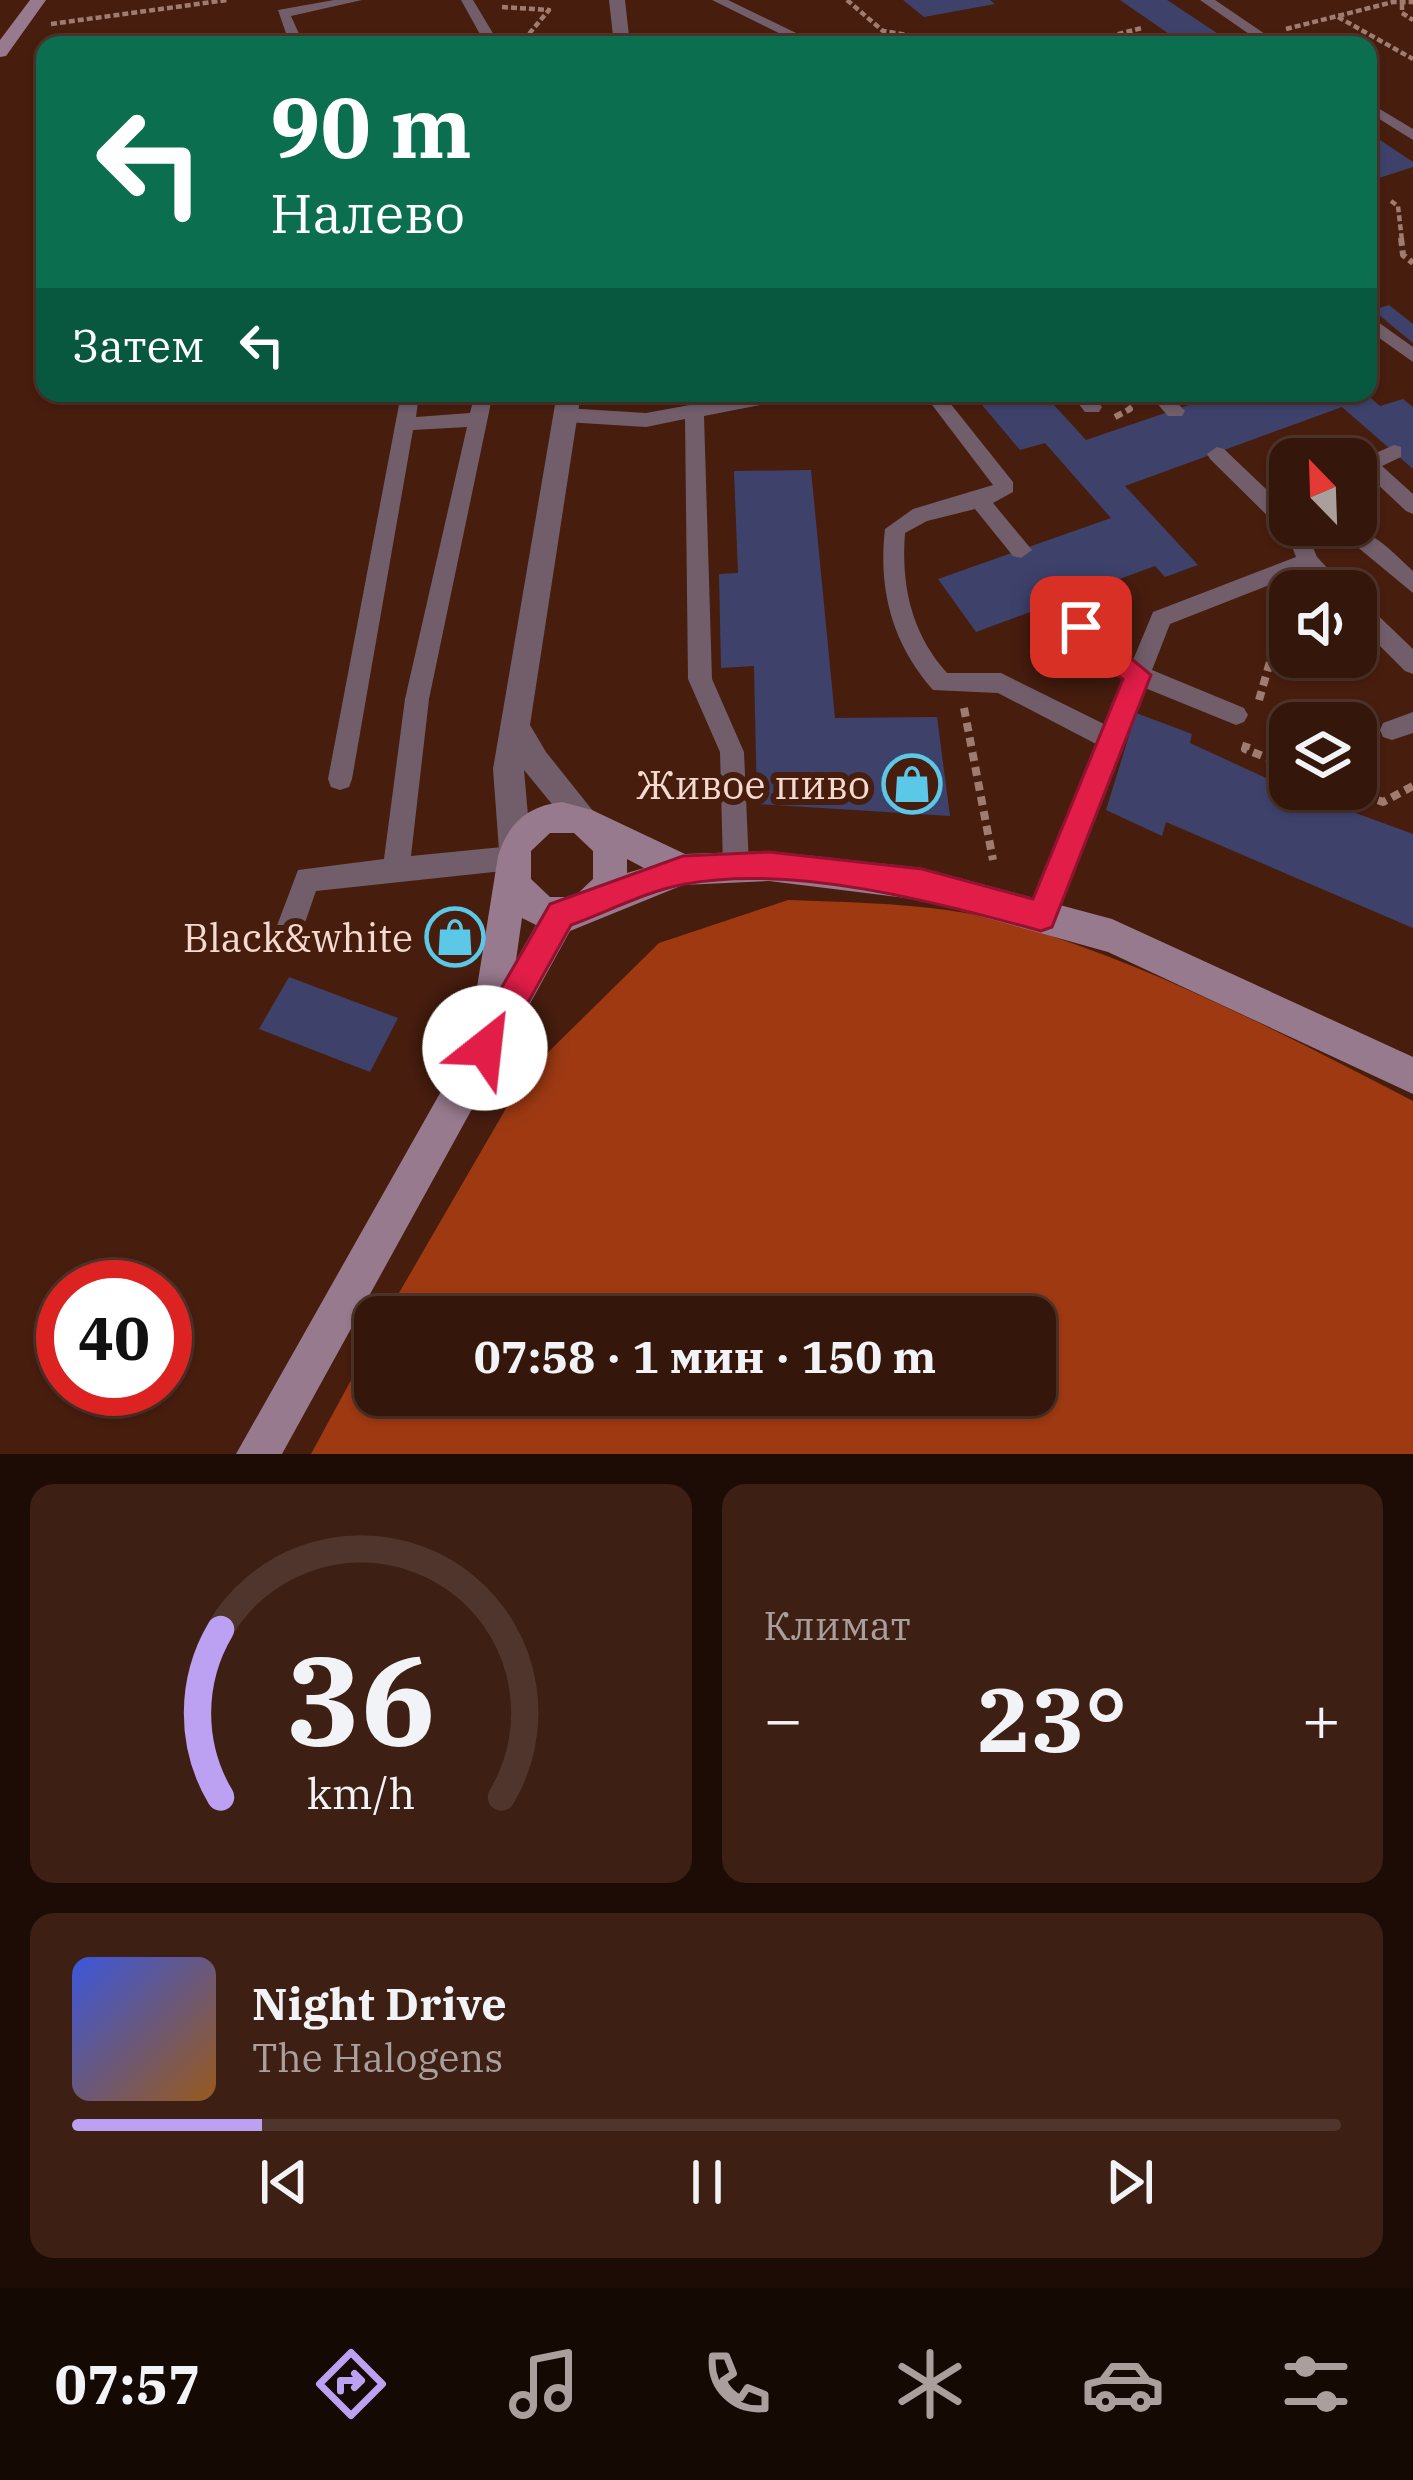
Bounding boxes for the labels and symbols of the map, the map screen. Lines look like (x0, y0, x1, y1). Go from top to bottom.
north arrow (1269, 438, 1377, 546)
pin (1030, 576, 1132, 678)
shop icon: Живое пиво (881, 753, 943, 815)
place label: Живое пиво (636, 759, 870, 810)
shop icon: Black&white (424, 906, 486, 968)
place label: Black&white (183, 912, 413, 963)
position arrow (422, 985, 548, 1111)
speed limit sign: 40 (36, 1260, 192, 1416)

